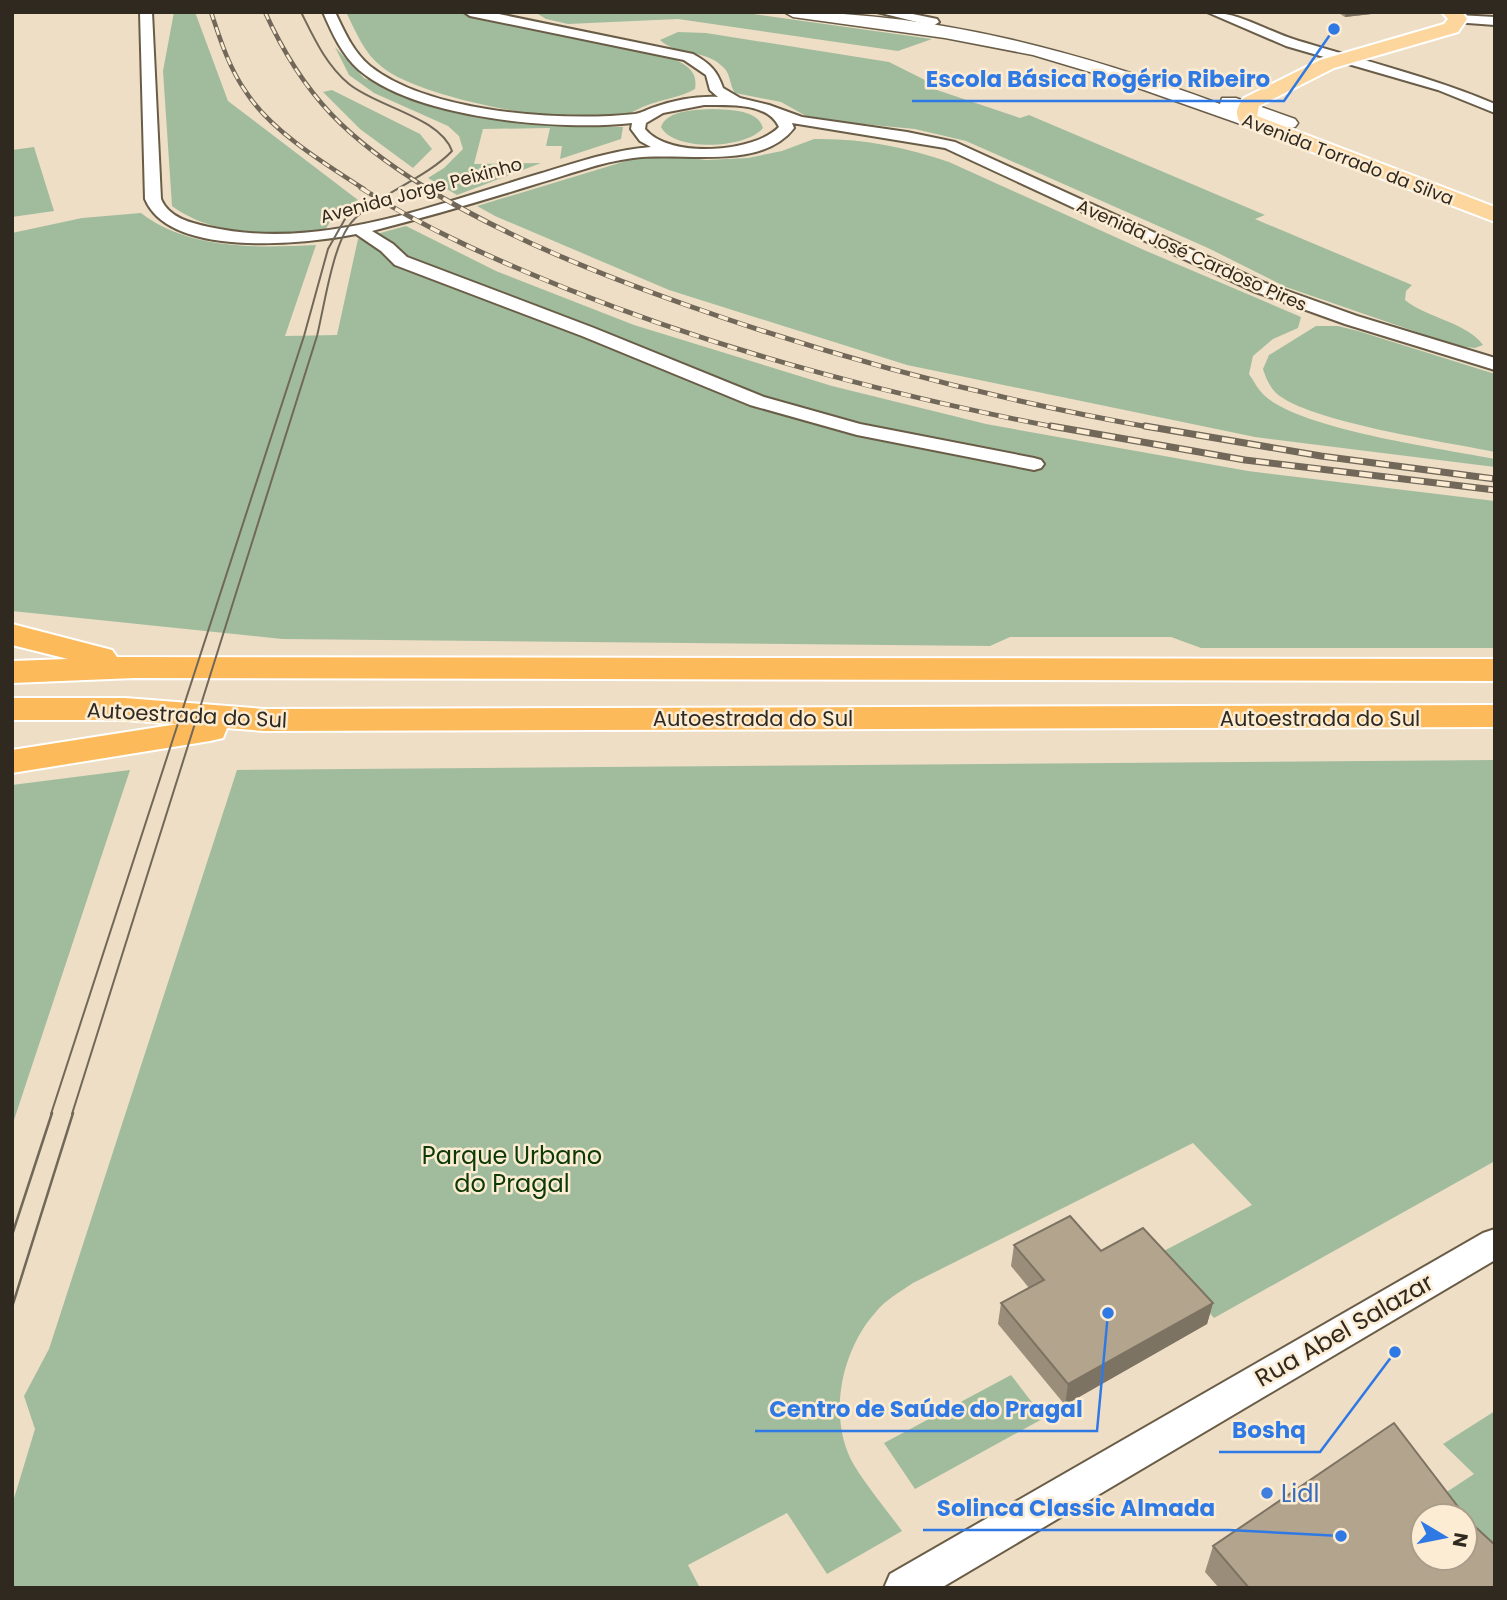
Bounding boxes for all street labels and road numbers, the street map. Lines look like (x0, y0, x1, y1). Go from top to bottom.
street label: Avenida Torrado da Silva (1239, 107, 1457, 211)
street label: Avenida Jorge Peixinho (317, 151, 525, 229)
street label: Avenida José Cardoso Pires (1073, 193, 1311, 317)
street label: Autoestrada do Sul (86, 695, 288, 735)
street label: Autoestrada do Sul (653, 704, 853, 733)
street label: Autoestrada do Sul (1220, 704, 1420, 733)
street label: Rua Abel Salazar (1249, 1266, 1439, 1394)

